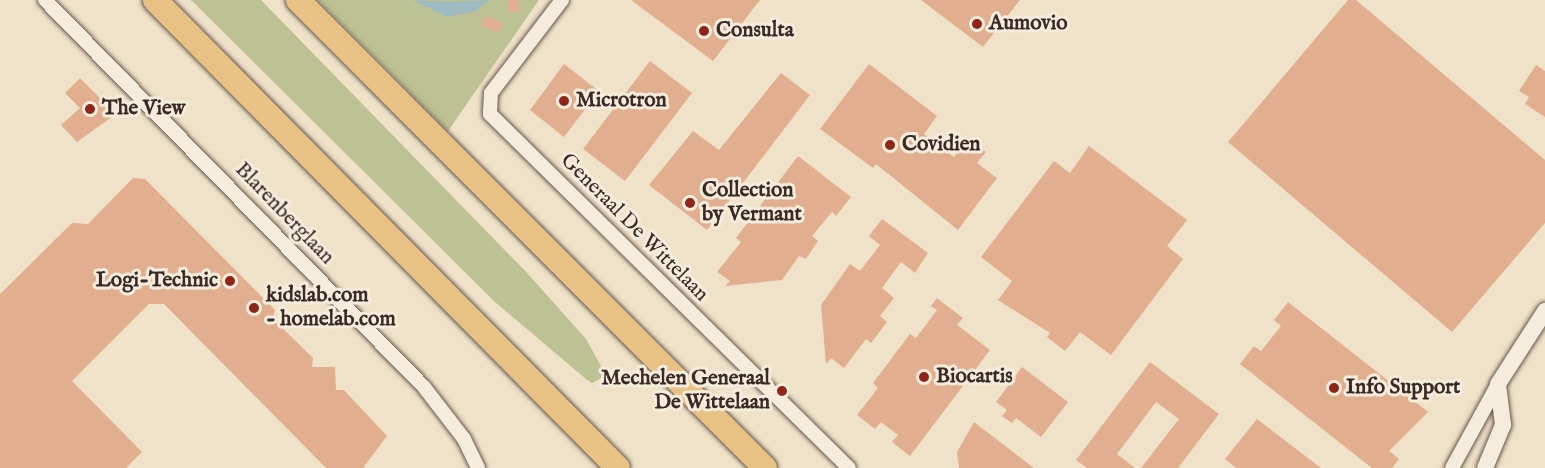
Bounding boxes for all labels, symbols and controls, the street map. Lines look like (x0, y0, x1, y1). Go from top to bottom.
place label: Aumovio (989, 11, 1067, 37)
marker: Aumovio (970, 17, 984, 31)
place label: Consulta (716, 18, 794, 44)
marker: Consulta (697, 24, 711, 38)
place label: Microtron (576, 88, 667, 114)
marker: Microtron (557, 94, 571, 108)
place label: The View (102, 96, 185, 122)
marker: The View (83, 102, 97, 116)
place label: Covidien (902, 132, 981, 158)
marker: Covidien (883, 138, 897, 152)
street label: Generaal De Wittelaan (555, 149, 713, 307)
street label: Blarenberglaan (229, 158, 339, 270)
place label: Collection by Vermant (702, 178, 802, 228)
marker: Collection by Vermant (683, 196, 697, 210)
place label: Logi-Technic (96, 268, 218, 294)
marker: Logi-Technic (223, 274, 237, 288)
place label: kidslab.com - homelab.com (266, 283, 396, 333)
marker: kidslab.com - homelab.com (247, 301, 261, 315)
place label: Biocartis (936, 364, 1013, 390)
place label: Mechelen Generaal De Wittelaan (601, 366, 770, 416)
marker: Biocartis (917, 370, 931, 384)
place label: Info Support (1346, 375, 1460, 401)
marker: Info Support (1327, 381, 1341, 395)
marker: Mechelen Generaal De Wittelaan (775, 384, 789, 398)

